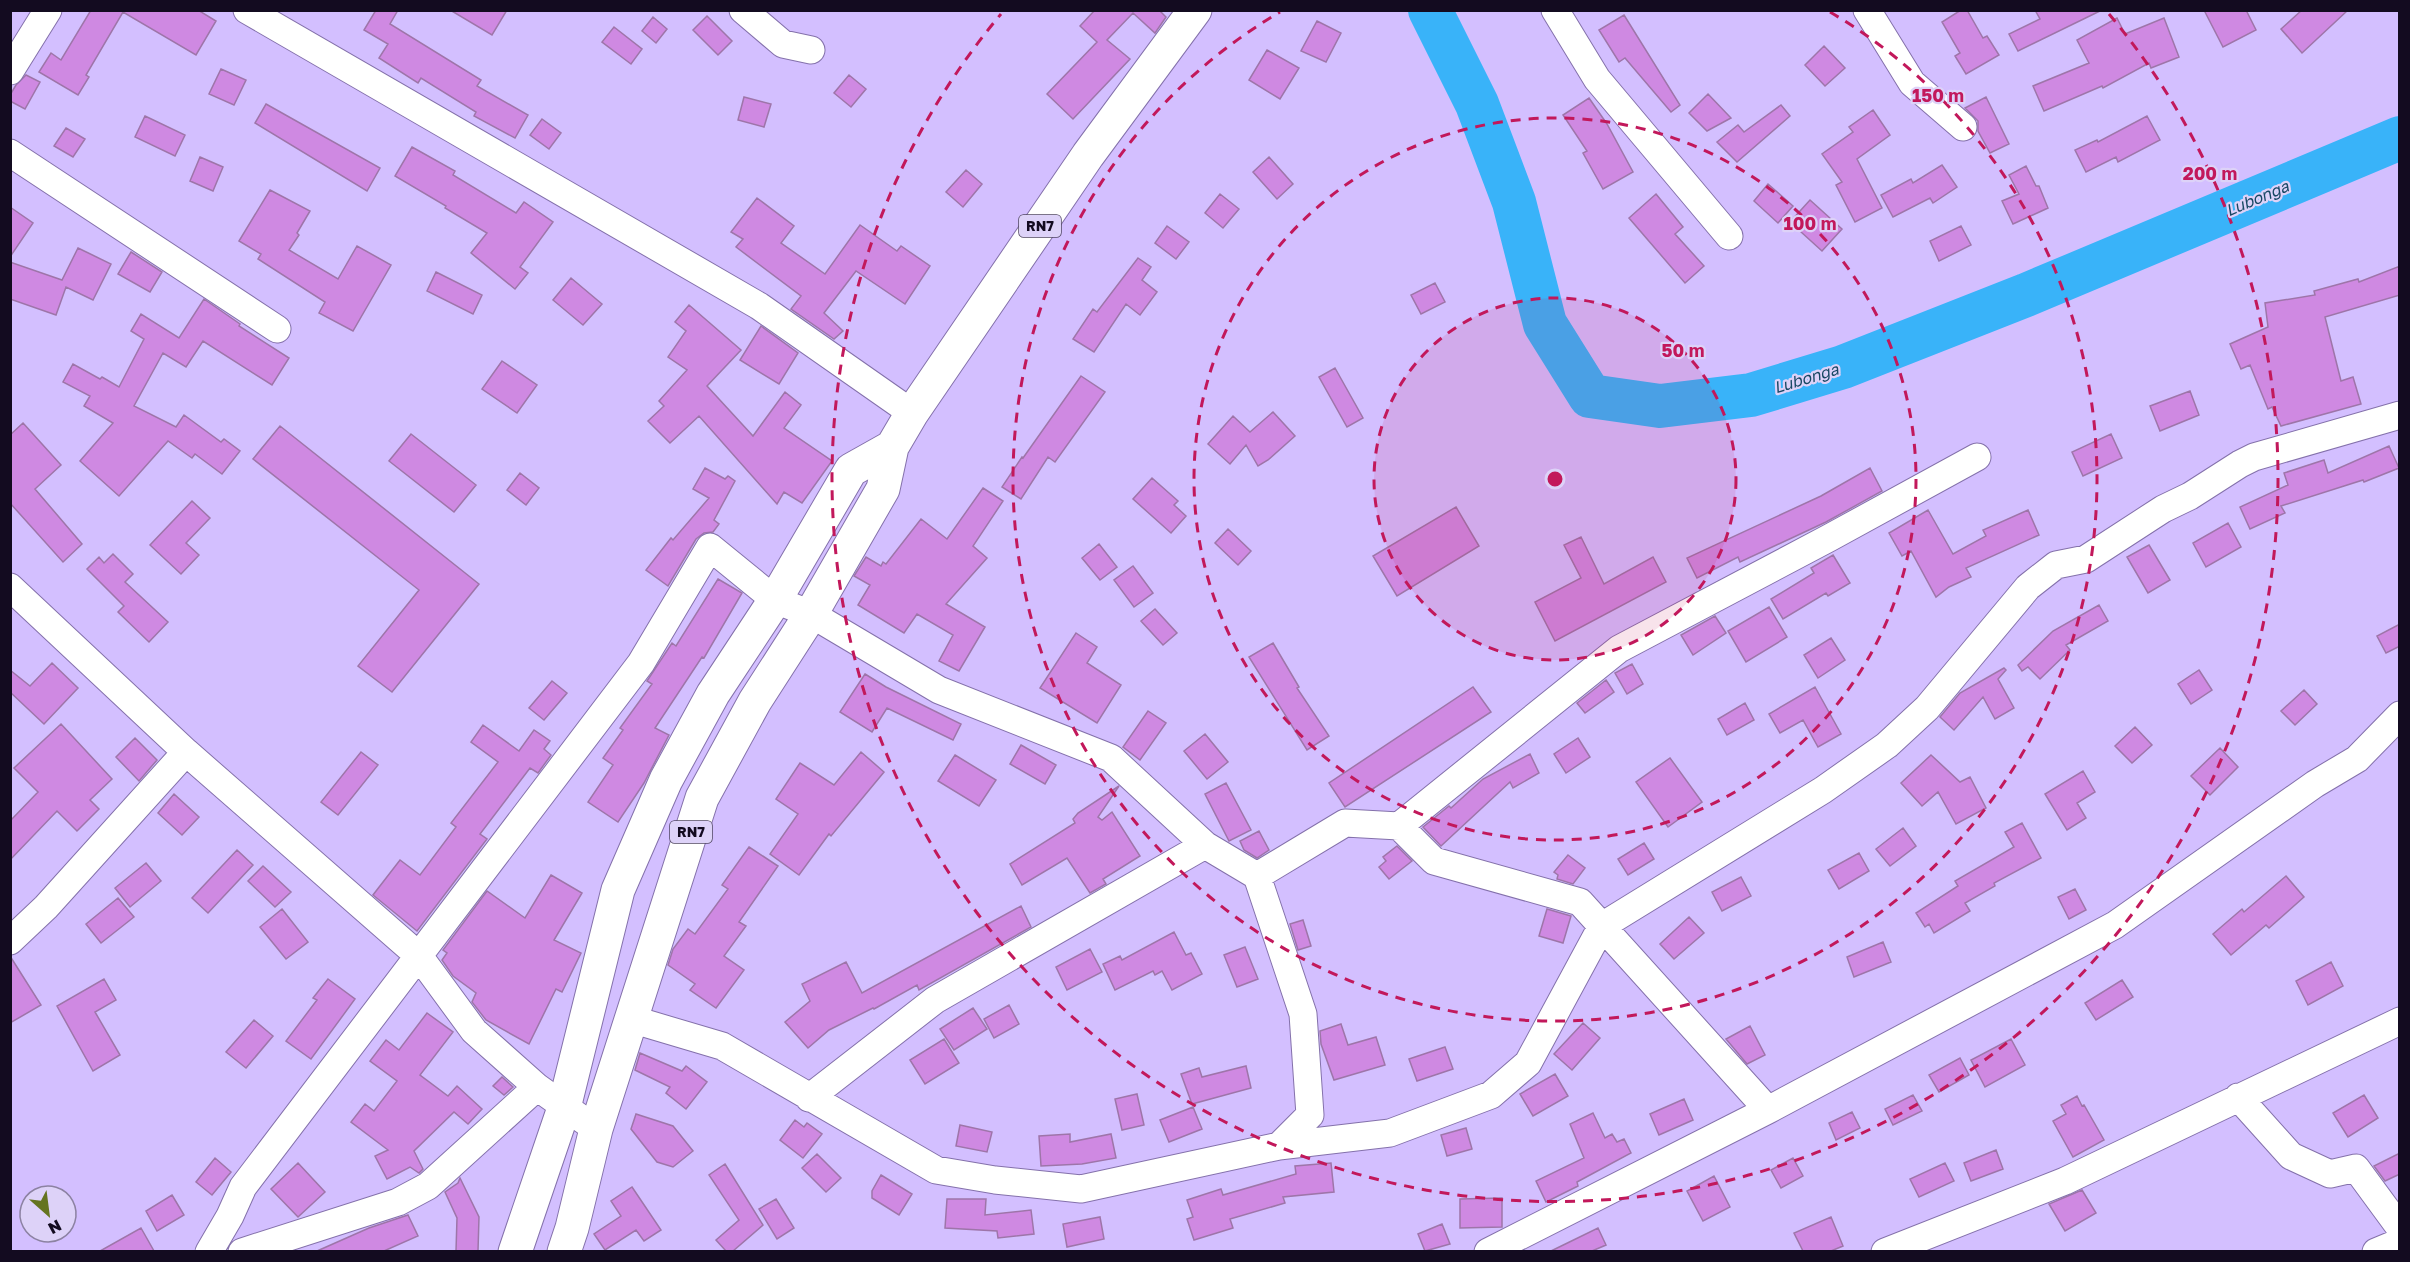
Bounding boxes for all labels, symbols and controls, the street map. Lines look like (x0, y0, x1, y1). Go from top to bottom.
text: 150 m (1912, 84, 1964, 106)
text: 200 m (2183, 162, 2237, 184)
water label: Lubonga (2222, 175, 2292, 220)
text: 100 m (1784, 212, 1836, 234)
road number: RN7 (1019, 215, 1061, 237)
text: 50 m (1662, 339, 1704, 361)
water label: Lubonga (1771, 358, 1842, 397)
centre of rings (1545, 469, 1565, 489)
road number: RN7 (670, 821, 712, 843)
north arrow (18, 1184, 78, 1244)
text: N (45, 1216, 65, 1239)

